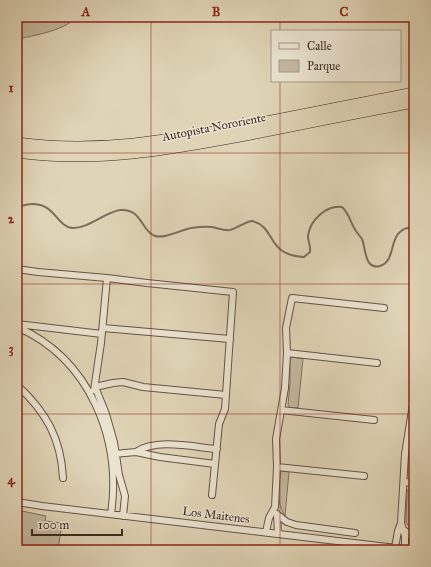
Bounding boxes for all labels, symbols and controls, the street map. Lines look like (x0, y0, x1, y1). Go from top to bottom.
text: A (81, 4, 91, 20)
text: B (212, 4, 221, 20)
text: C (340, 4, 349, 20)
legend (271, 30, 401, 82)
text: Calle (307, 39, 332, 53)
text: Parque (307, 59, 340, 74)
text: 1 (8, 80, 14, 96)
street label: Autopista Nororiente (160, 110, 267, 144)
text: 2 (8, 211, 15, 227)
text: 3 (8, 341, 14, 357)
text: 4 (7, 472, 15, 488)
street label: Los Maitenes (182, 504, 250, 526)
scale bar (32, 511, 122, 537)
text: 100 m (38, 518, 69, 532)

